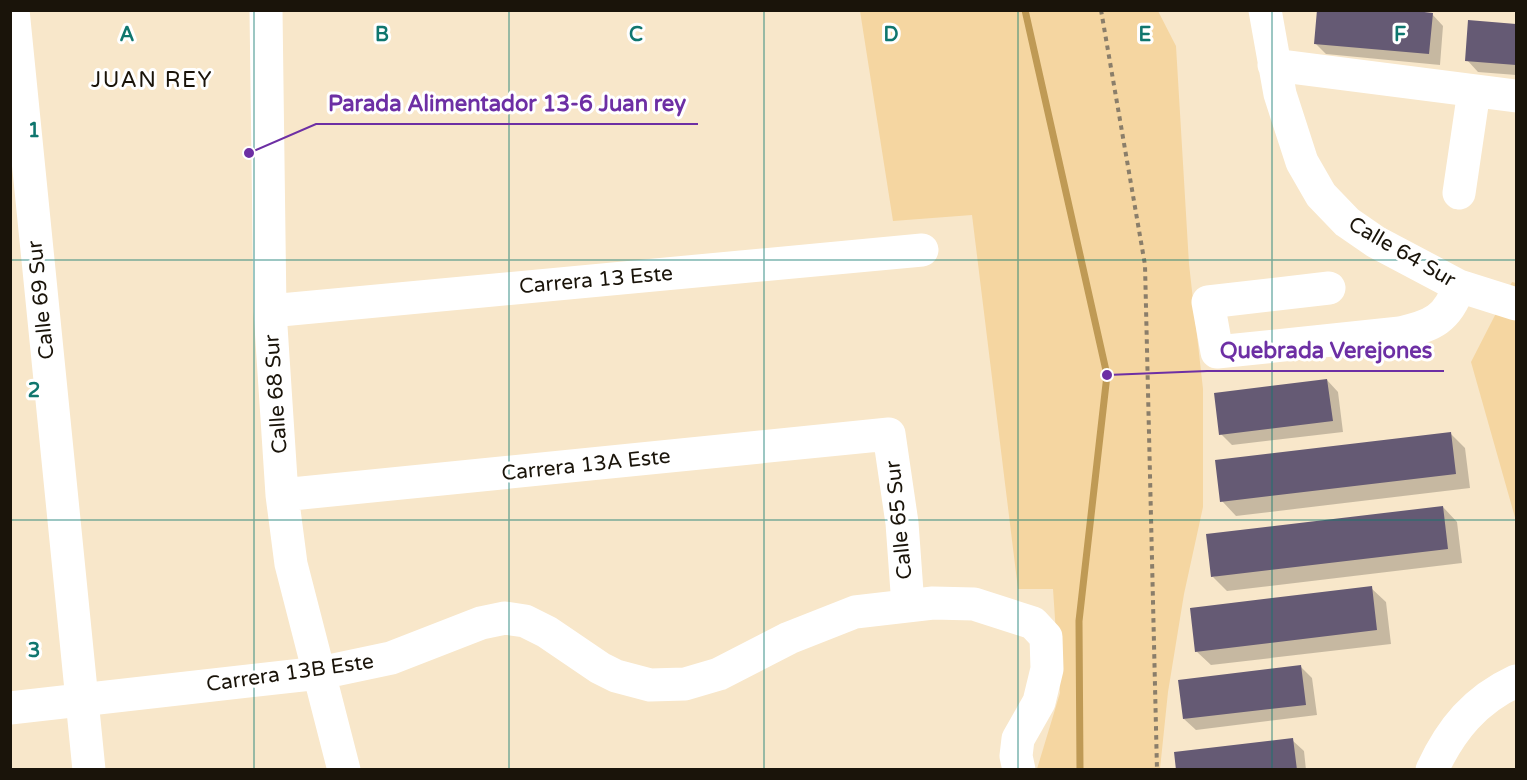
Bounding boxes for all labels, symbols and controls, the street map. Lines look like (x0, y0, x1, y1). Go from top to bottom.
text: A (120, 23, 135, 47)
text: B (375, 23, 389, 47)
text: C (629, 23, 643, 47)
text: D (883, 23, 899, 47)
text: E (1139, 23, 1152, 47)
text: F (1394, 23, 1406, 47)
district label: JUAN REY (91, 67, 213, 93)
callout: Parada Alimentador 13-6 Juan rey (316, 84, 698, 124)
text: Parada Alimentador 13-6 Juan rey (328, 91, 686, 117)
text: 1 (28, 119, 40, 143)
street label: Calle 64 Sur (1344, 211, 1460, 293)
street label: Calle 69 Sur (22, 239, 60, 361)
street label: Carrera 13 Este (518, 261, 674, 299)
callout: Quebrada Verejones (1207, 331, 1444, 371)
street label: Calle 68 Sur (259, 333, 293, 455)
text: Quebrada Verejones (1220, 338, 1433, 364)
text: 2 (28, 379, 40, 403)
street label: Carrera 13A Este (500, 444, 672, 486)
street label: Calle 65 Sur (880, 459, 918, 581)
text: 3 (28, 639, 40, 663)
street label: Carrera 13B Este (205, 649, 375, 697)

